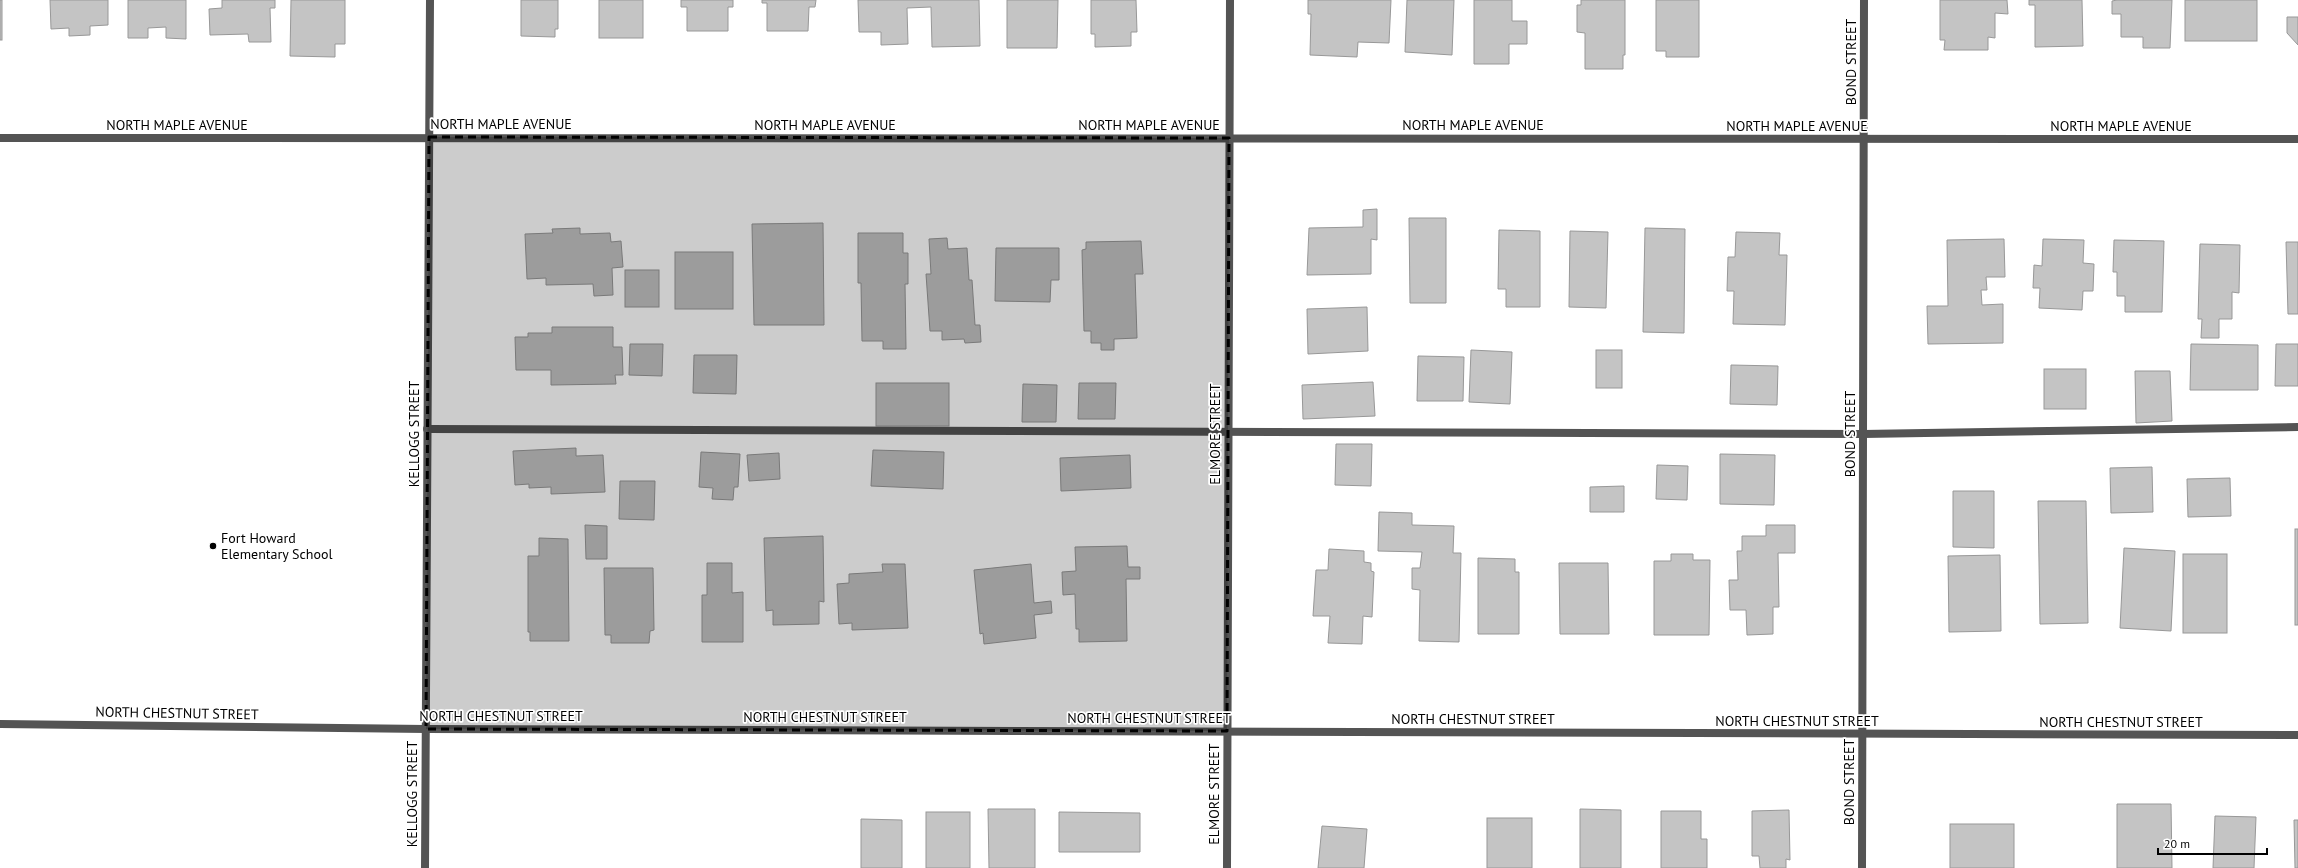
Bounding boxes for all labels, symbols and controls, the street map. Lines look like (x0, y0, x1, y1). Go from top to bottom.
street label: BOND STREET (1842, 19, 1860, 105)
street label: NORTH MAPLE AVENUE (430, 115, 572, 133)
street label: NORTH MAPLE AVENUE (106, 116, 248, 134)
street label: NORTH MAPLE AVENUE (754, 116, 896, 134)
street label: NORTH MAPLE AVENUE (1078, 116, 1220, 134)
street label: NORTH MAPLE AVENUE (1402, 116, 1544, 134)
street label: NORTH MAPLE AVENUE (1726, 117, 1868, 135)
street label: NORTH MAPLE AVENUE (2050, 117, 2192, 135)
street label: KELLOGG STREET (405, 381, 423, 487)
street label: ELMORE STREET (1206, 383, 1224, 485)
street label: BOND STREET (1841, 391, 1859, 477)
place label: Fort Howard Elementary School (221, 529, 333, 563)
marker: Fort Howard Elementary School (208, 541, 218, 551)
street label: NORTH CHESTNUT STREET (95, 703, 259, 723)
street label: NORTH CHESTNUT STREET (419, 707, 583, 725)
street label: NORTH CHESTNUT STREET (743, 708, 907, 726)
street label: NORTH CHESTNUT STREET (1067, 709, 1231, 727)
street label: NORTH CHESTNUT STREET (1391, 710, 1555, 728)
street label: NORTH CHESTNUT STREET (1715, 712, 1879, 730)
street label: NORTH CHESTNUT STREET (2039, 713, 2203, 731)
street label: BOND STREET (1840, 739, 1858, 825)
street label: KELLOGG STREET (403, 741, 421, 847)
street label: ELMORE STREET (1205, 743, 1223, 845)
scale bar (2158, 830, 2267, 856)
text: 20 m (2164, 836, 2190, 851)

